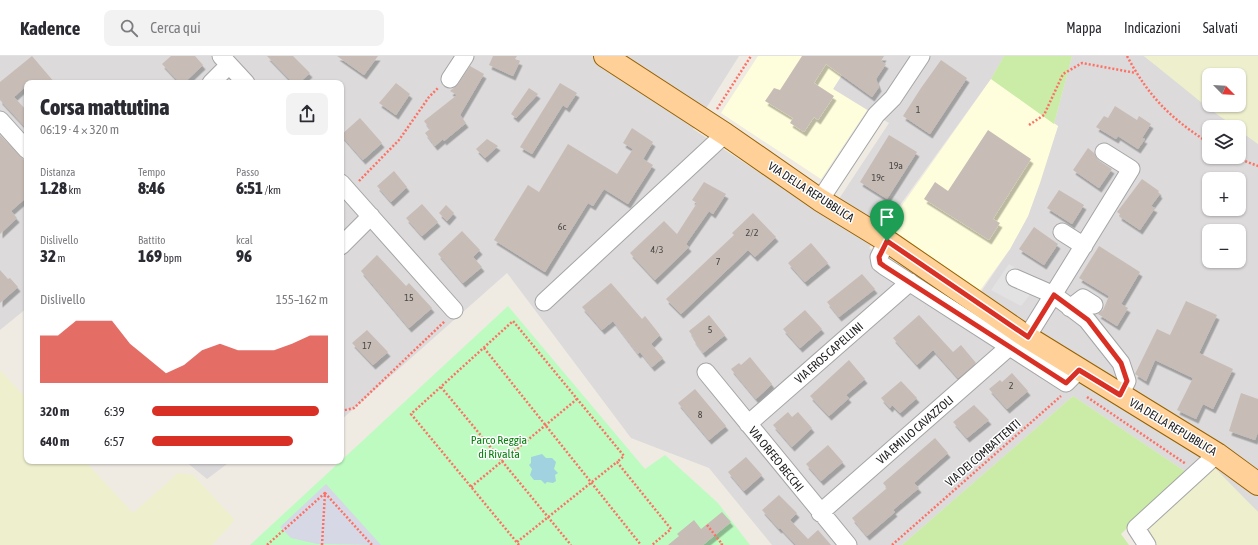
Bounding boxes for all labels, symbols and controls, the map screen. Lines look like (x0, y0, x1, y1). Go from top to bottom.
search box (104, 10, 384, 46)
text: Kadence (20, 17, 80, 39)
icon: search (118, 17, 140, 39)
text: Cerca qui (150, 19, 201, 36)
text: Mappa (1066, 20, 1102, 36)
text: Indicazioni (1124, 20, 1181, 36)
text: Salvati (1203, 20, 1238, 36)
north arrow (1202, 68, 1246, 112)
map controls (1202, 68, 1246, 268)
button: share (286, 93, 328, 135)
text: Corsa mattutina (40, 94, 169, 120)
house number: 1 (916, 104, 921, 115)
button: layers (1202, 120, 1246, 164)
text: 06:19 · 4 × 320 m (40, 122, 119, 137)
street label: VIA DELLA REPUBBLICA (765, 159, 857, 225)
house number: 19a (889, 160, 903, 171)
text: Distanza (40, 166, 75, 178)
text: Tempo (138, 166, 165, 178)
text: Passo (236, 166, 259, 178)
house number: 19c (871, 172, 885, 183)
button: + (1202, 172, 1246, 216)
text: 1.28 (40, 178, 67, 198)
text: 8:46 (138, 178, 165, 198)
text: 6:51 (236, 178, 263, 198)
text: km (67, 184, 81, 196)
text: /km (263, 184, 281, 196)
pin (870, 200, 904, 241)
icon: arrive (876, 206, 898, 228)
house number: 6c (558, 221, 566, 232)
button: − (1202, 224, 1246, 268)
house number: 2/2 (746, 227, 759, 238)
text: Dislivello (40, 234, 78, 246)
text: Battito (138, 234, 165, 246)
text: kcal (236, 234, 253, 246)
house number: 4/3 (651, 244, 664, 255)
text: 32 (40, 246, 56, 266)
text: 169 (138, 246, 162, 266)
text: 96 (236, 246, 252, 266)
text: m (56, 252, 65, 264)
text: bpm (162, 252, 182, 264)
house number: 7 (716, 256, 721, 267)
text: Dislivello (40, 292, 85, 307)
text: 155–162 m (276, 292, 328, 307)
house number: 15 (404, 292, 414, 303)
street label: VIA EROS CAPELLINI (792, 320, 866, 386)
house number: 5 (708, 324, 713, 335)
house number: 17 (362, 340, 372, 351)
house number: 2 (1009, 380, 1014, 391)
street label: VIA EMILIO CAVAZZOLI (874, 393, 956, 467)
street label: VIA DELLA REPUBBLICA (1127, 395, 1219, 459)
text: 320 m (40, 404, 69, 419)
text: 6:39 (104, 404, 125, 419)
house number: 8 (698, 409, 703, 420)
street label: VIA DEI COMBATTENTI (942, 416, 1024, 490)
street label: VIA ORFEO BECCHI (746, 424, 806, 494)
park label: Parco Reggia di Rivalta (471, 433, 527, 461)
text: 640 m (40, 434, 69, 449)
text: 6:57 (104, 434, 125, 449)

